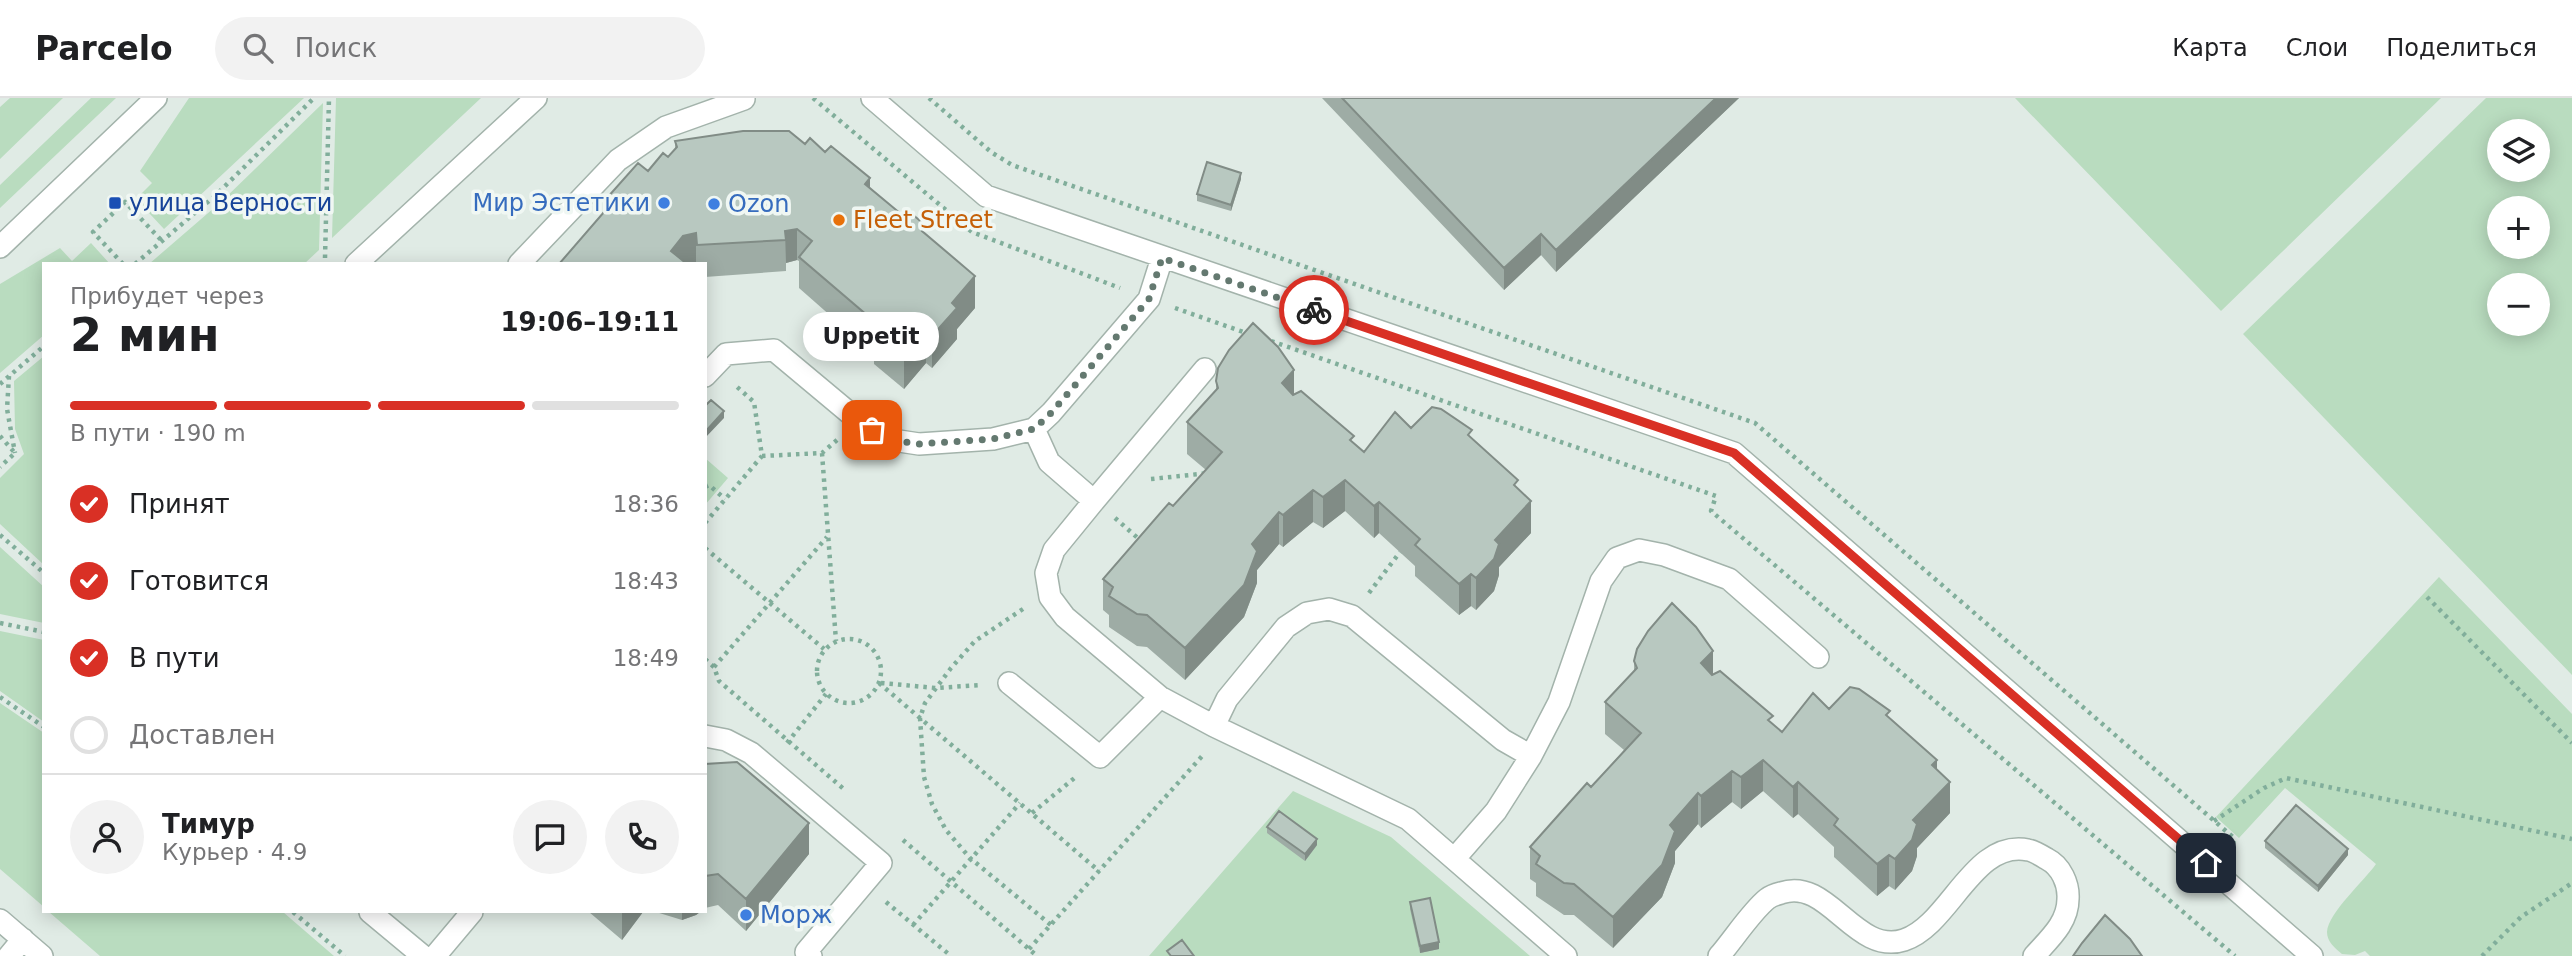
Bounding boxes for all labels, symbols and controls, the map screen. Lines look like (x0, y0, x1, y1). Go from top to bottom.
search box (215, 17, 705, 80)
text: Parcelo (35, 29, 173, 68)
icon: search (239, 29, 277, 67)
text: Поиск (295, 33, 377, 63)
text: Карта (2172, 34, 2248, 62)
text: Слои (2286, 34, 2348, 62)
text: Поделиться (2386, 34, 2537, 62)
map controls (2487, 119, 2550, 336)
button: layers (2487, 119, 2550, 182)
place label: улица Верности (129, 189, 332, 217)
place label: Мир Эстетики (472, 189, 650, 217)
place label: Ozon (728, 190, 789, 218)
marker: улица Верности (107, 195, 123, 211)
marker: Мир Эстетики (656, 195, 672, 211)
marker: Ozon (706, 196, 722, 212)
button: + (2487, 196, 2550, 259)
place label: Fleet Street (853, 206, 993, 234)
marker: Fleet Street (831, 212, 847, 228)
button: − (2487, 273, 2550, 336)
courier (1279, 275, 1349, 345)
text: Прибудет через (70, 283, 264, 309)
icon: bike (1295, 291, 1333, 329)
text: 19:06–19:11 (500, 307, 679, 337)
text: 2 мин (70, 308, 220, 362)
callout: Uppetit (804, 311, 940, 360)
text: Uppetit (822, 323, 920, 349)
pin (842, 400, 902, 460)
icon: bag (853, 411, 891, 449)
text: В пути · 190 m (70, 420, 246, 446)
icon: check (70, 485, 108, 523)
text: Принят (129, 489, 230, 519)
text: 18:36 (613, 491, 679, 517)
icon: check (70, 562, 108, 600)
text: Готовится (129, 566, 269, 596)
text: 18:43 (613, 568, 679, 594)
icon: check (70, 639, 108, 677)
text: В пути (129, 643, 220, 673)
text: 18:49 (613, 645, 679, 671)
text: Доставлен (129, 720, 276, 750)
button: person (70, 800, 144, 874)
button: chat (513, 800, 587, 874)
button: phone (605, 800, 679, 874)
text: Тимур (162, 809, 255, 839)
pin (2176, 833, 2236, 893)
text: Курьер · 4.9 (162, 839, 307, 865)
icon: home (2187, 844, 2225, 882)
place label: Морж (760, 901, 832, 929)
marker: Морж (738, 907, 754, 923)

